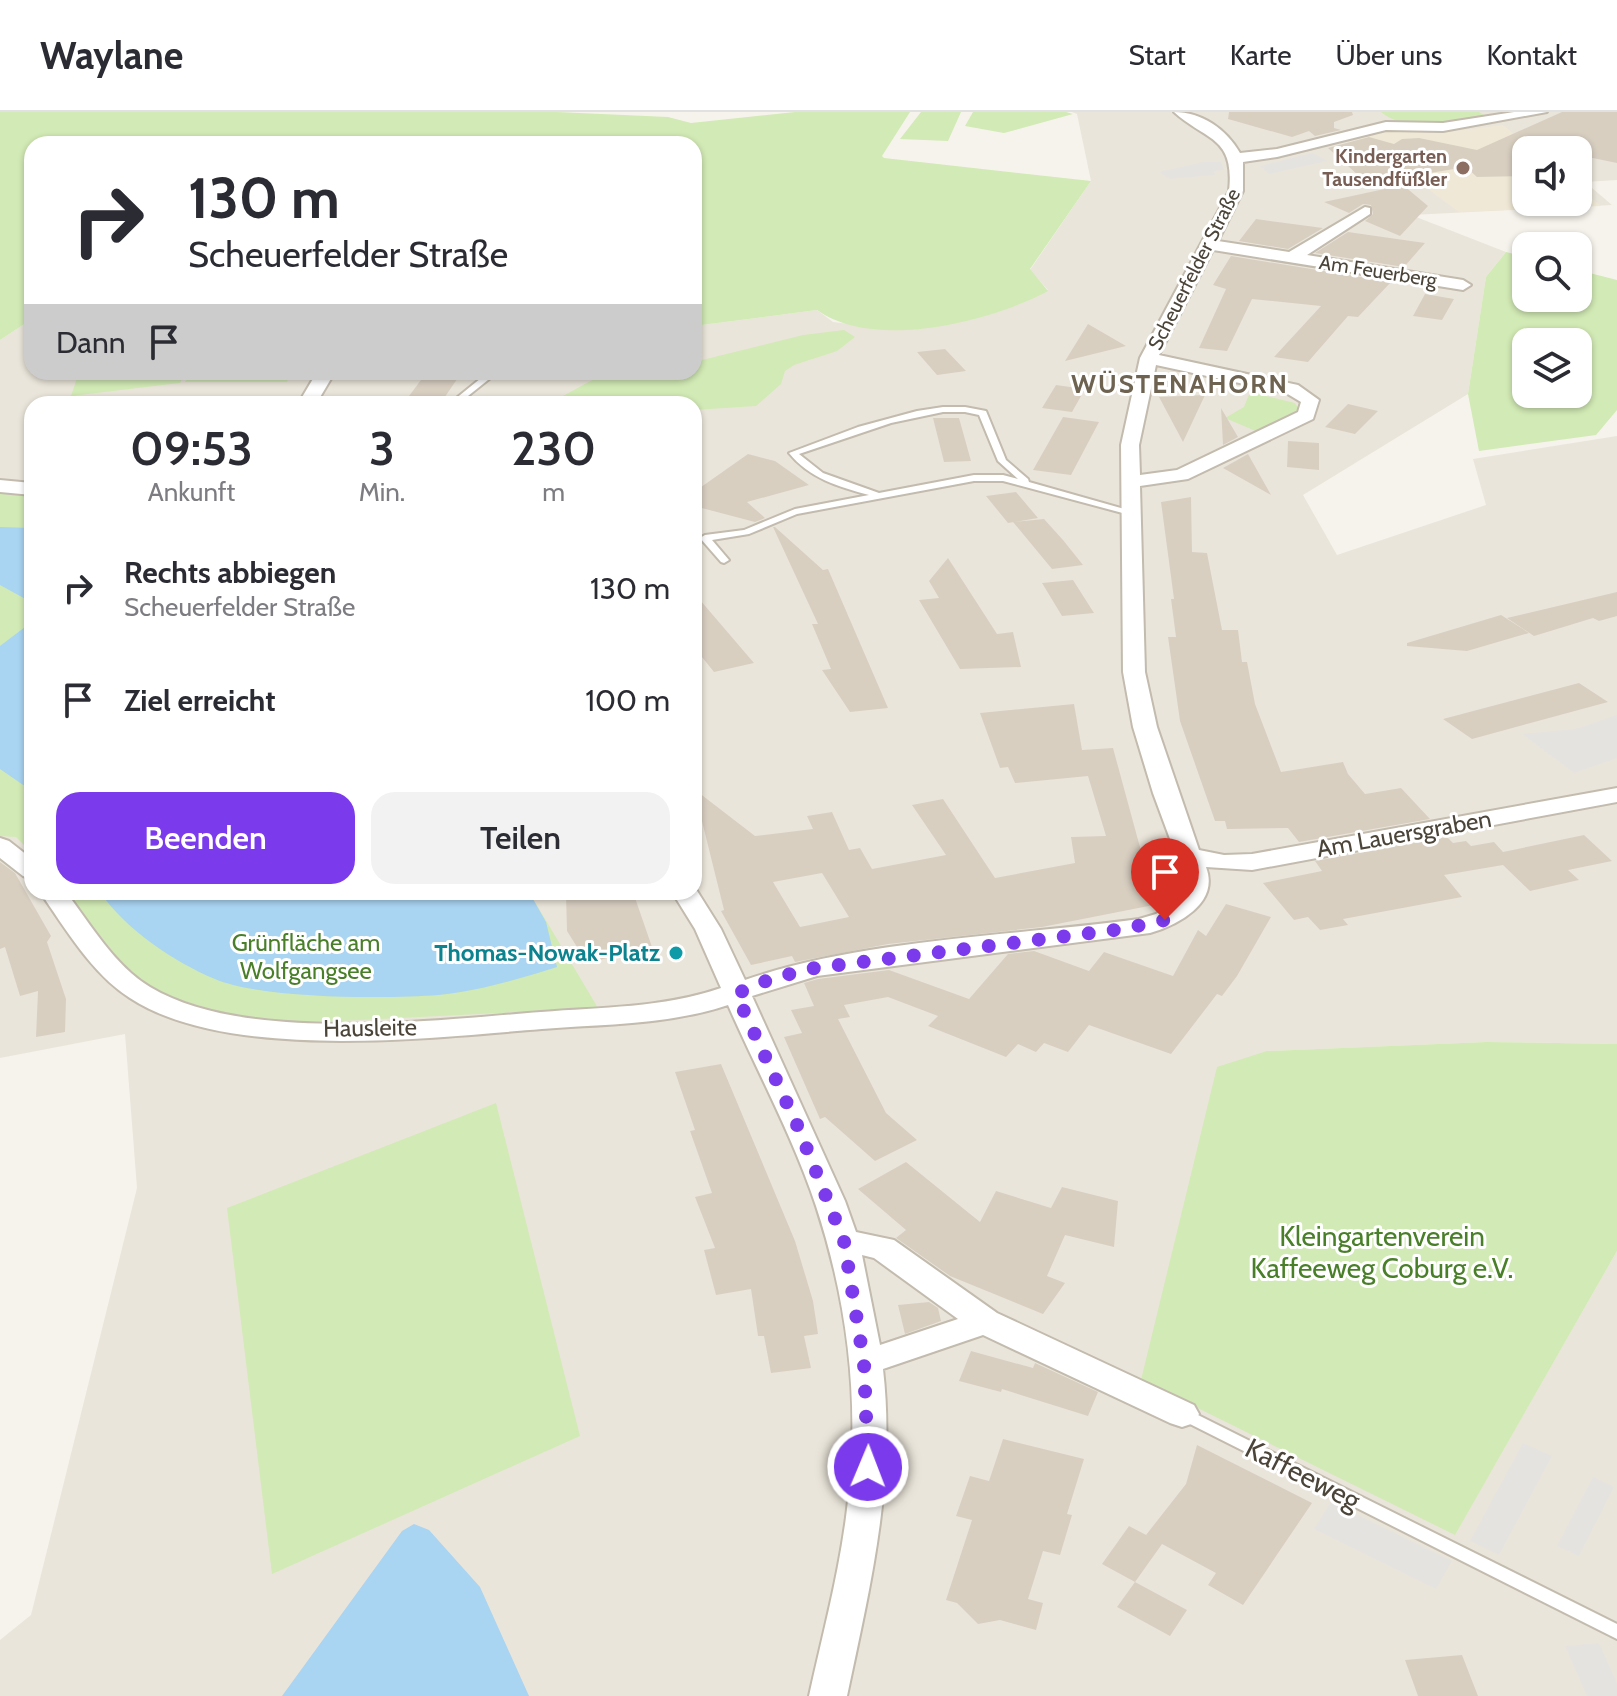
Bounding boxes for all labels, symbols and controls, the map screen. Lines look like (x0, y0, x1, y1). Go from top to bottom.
text: Waylane (40, 32, 183, 79)
text: Start (1129, 38, 1186, 72)
text: Karte (1230, 38, 1292, 72)
text: Über uns (1336, 38, 1442, 72)
text: Kontakt (1486, 38, 1577, 72)
map controls (1512, 136, 1592, 408)
button: sound (1512, 136, 1592, 216)
place label: Kindergarten Tausendfüßler (1322, 144, 1447, 191)
marker: Kindergarten Tausendfüßler (1454, 159, 1472, 177)
text: 130 m (188, 164, 340, 232)
icon: right (56, 168, 160, 272)
street label: Scheuerfelder Straße (1143, 184, 1245, 354)
text: Scheuerfelder Straße (188, 232, 508, 276)
button: search (1512, 232, 1592, 312)
street label: Am Feuerberg (1317, 250, 1440, 292)
icon: arrive (142, 320, 186, 364)
text: Dann (56, 324, 126, 361)
button: layers (1512, 328, 1592, 408)
district label: WÜSTENAHORN (1071, 368, 1289, 400)
text: 09:53 (130, 419, 253, 477)
text: 3 (369, 419, 395, 477)
text: 230 (511, 419, 596, 477)
text: Ankunft (148, 476, 235, 508)
text: Min. (359, 476, 405, 508)
text: m (542, 476, 565, 508)
text: Rechts abbiegen (124, 554, 336, 591)
icon: right (56, 566, 100, 610)
text: 130 m (590, 570, 670, 607)
text: Scheuerfelder Straße (124, 591, 355, 623)
icon: arrive (56, 678, 100, 722)
text: Ziel erreicht (124, 682, 275, 719)
text: 100 m (585, 682, 670, 719)
button: Beenden (56, 792, 355, 884)
button: Teilen (371, 792, 670, 884)
street label: Am Lauersgraben (1314, 804, 1494, 863)
pin (1131, 838, 1199, 920)
icon: arrive (1143, 850, 1187, 894)
park label: Grünfläche am Wolfgangsee (232, 928, 380, 985)
place label: Thomas-Nowak-Platz (434, 938, 660, 967)
marker: Thomas-Nowak-Platz (667, 944, 685, 962)
street label: Hausleite (323, 1012, 417, 1043)
park label: Kleingartenverein Kaffeeweg Coburg e.V. (1251, 1219, 1513, 1285)
position arrow (826, 1425, 910, 1509)
street label: Kaffeeweg (1240, 1431, 1367, 1518)

